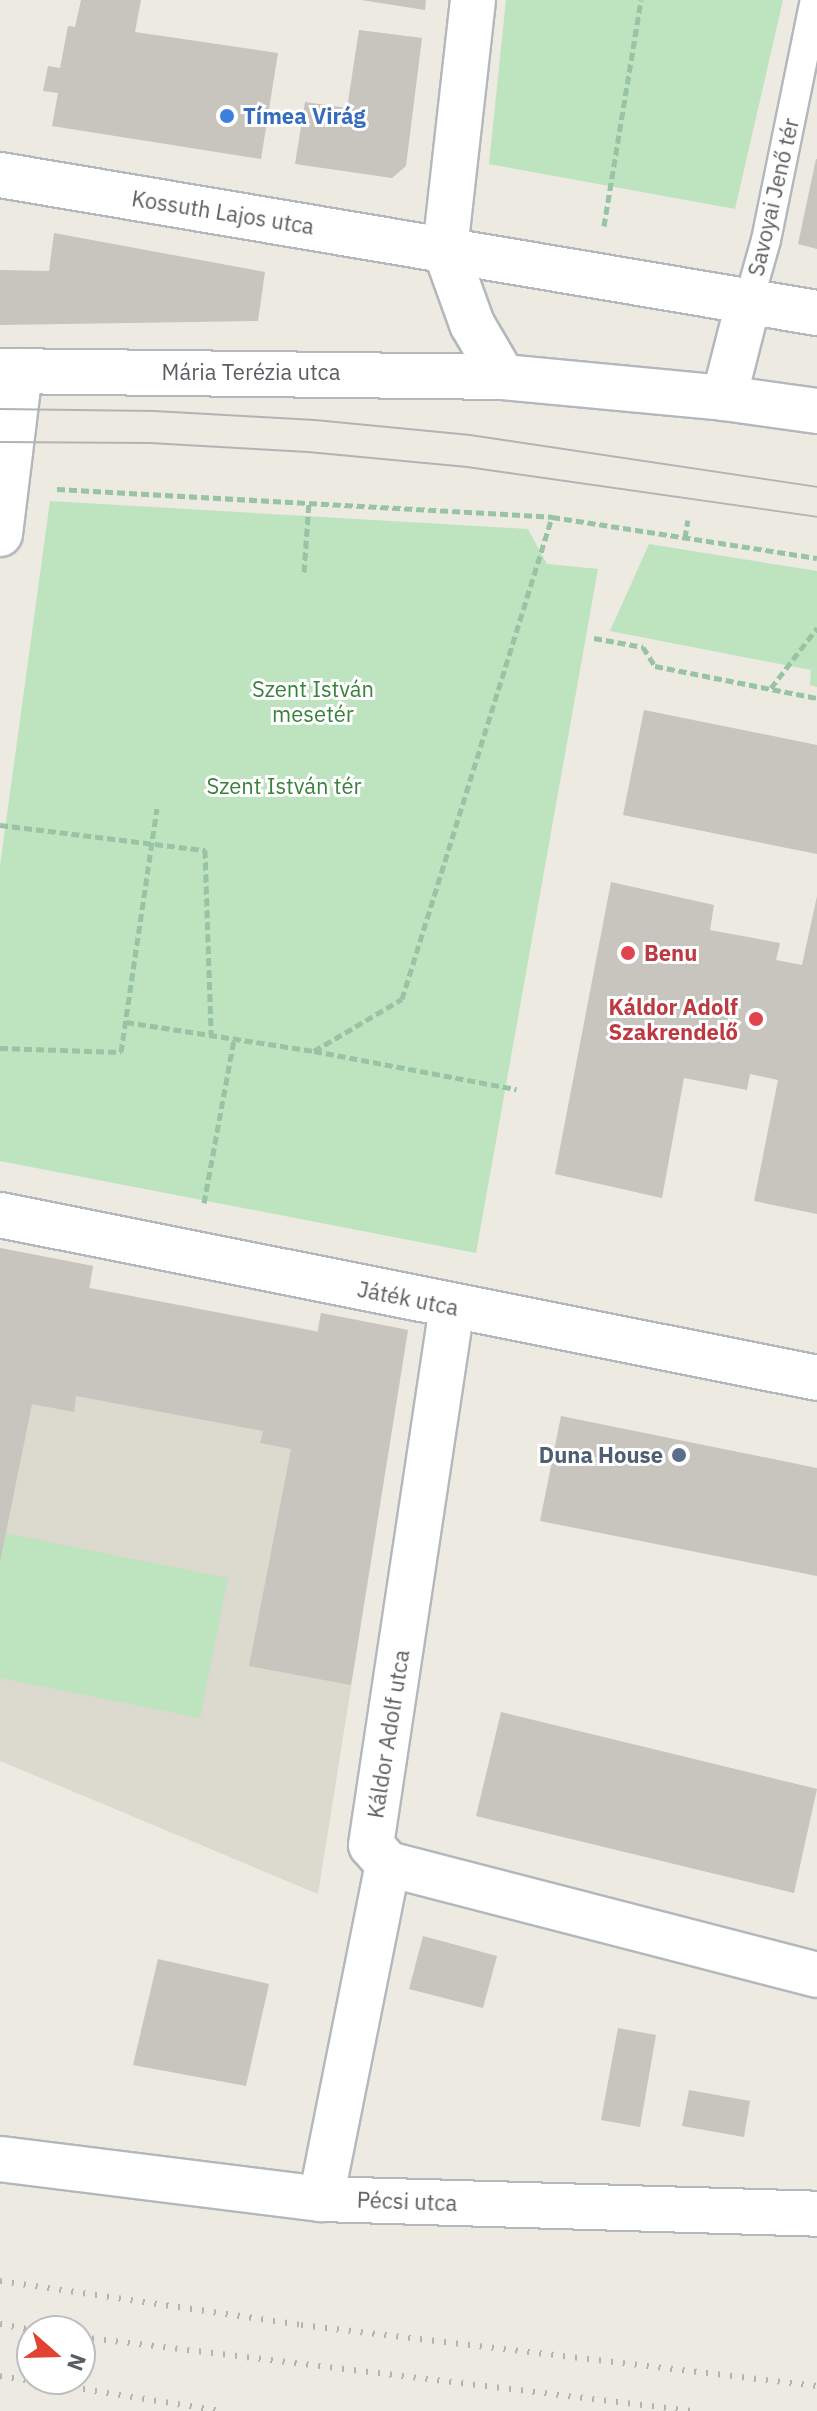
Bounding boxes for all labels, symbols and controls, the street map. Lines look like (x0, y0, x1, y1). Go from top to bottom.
place label: Tímea Virág (243, 103, 366, 129)
marker: Tímea Virág (218, 107, 236, 125)
street label: Savoyai Jenő tér (742, 115, 804, 279)
street label: Kossuth Lajos utca (130, 185, 316, 239)
street label: Mária Terézia utca (162, 359, 340, 385)
park label: Szent István mesetér (252, 675, 374, 726)
park label: Szent István tér (206, 773, 362, 799)
place label: Benu (644, 940, 697, 966)
marker: Benu (619, 944, 637, 962)
place label: Káldor Adolf Szakrendelő (608, 993, 738, 1044)
marker: Káldor Adolf Szakrendelő (745, 1008, 767, 1030)
street label: Játék utca (355, 1275, 461, 1321)
place label: Duna House (539, 1442, 663, 1468)
marker: Duna House (670, 1446, 688, 1464)
street label: Káldor Adolf utca (362, 1648, 414, 1820)
street label: Pécsi utca (356, 2186, 458, 2216)
north arrow (16, 2315, 96, 2395)
text: N (61, 2350, 93, 2375)

